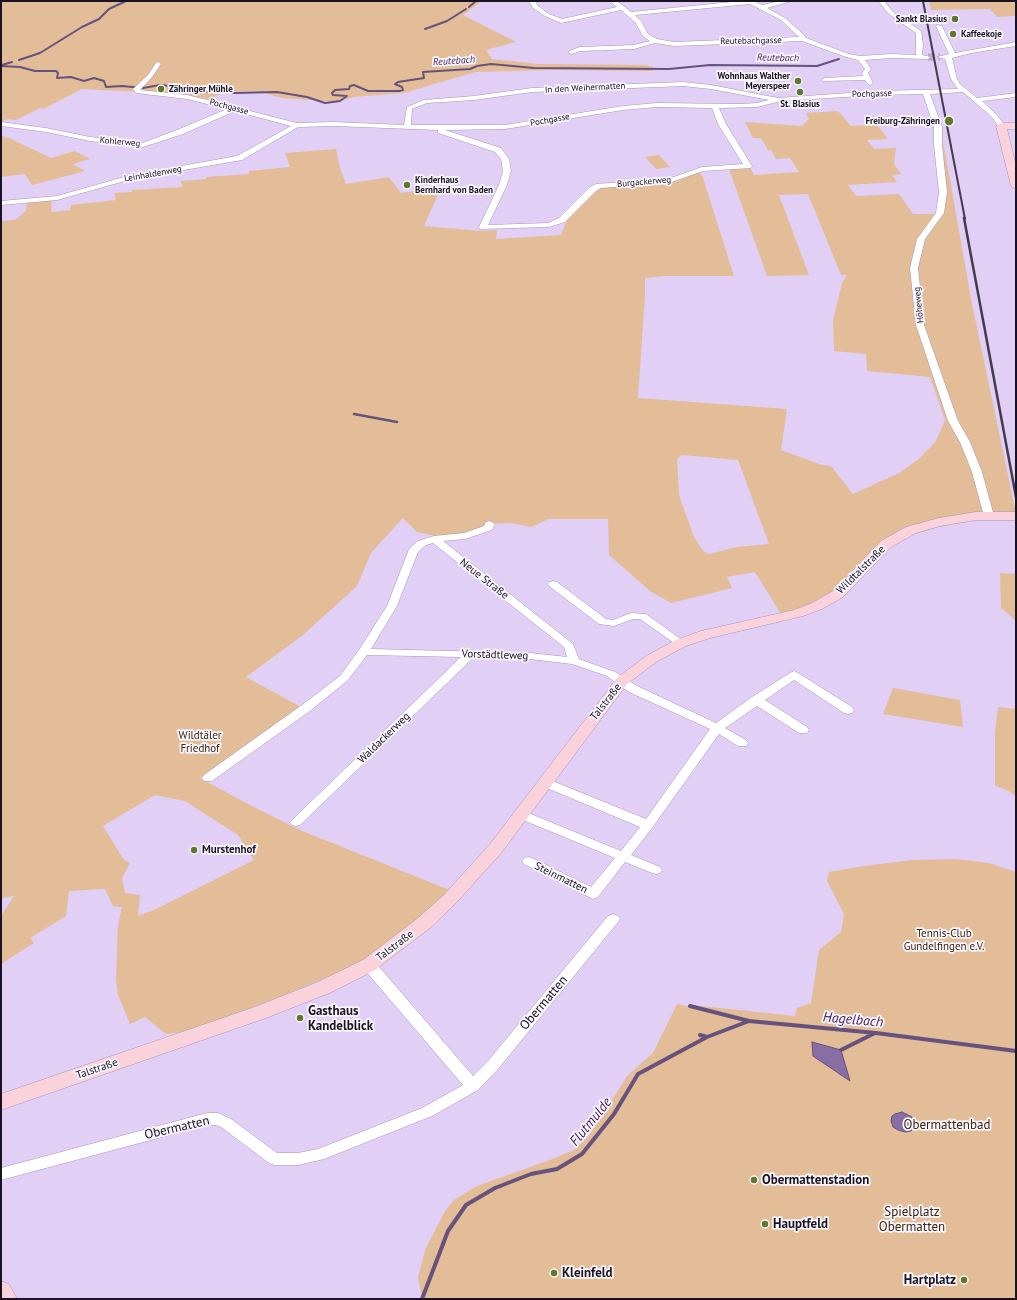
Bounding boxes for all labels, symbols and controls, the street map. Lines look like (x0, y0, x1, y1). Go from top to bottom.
place label: Sankt Blasius (896, 14, 947, 24)
marker: Sankt Blasius (950, 14, 960, 24)
marker: Kaffeekoje (948, 29, 958, 39)
place label: Kaffeekoje (961, 29, 1002, 39)
street label: Reutebachgasse (720, 35, 782, 47)
water label: Reutebach (757, 52, 799, 64)
water label: Reutebach (432, 54, 476, 68)
place label: Wohnhaus Walther Meyerspeer (718, 71, 790, 92)
marker: Wohnhaus Walther Meyerspeer (793, 76, 803, 86)
street label: In den Weihermatten (544, 80, 626, 96)
marker: Zähringer Mühle (156, 84, 166, 94)
place label: Zähringer Mühle (169, 84, 233, 94)
marker: St. Blasius (795, 87, 805, 97)
street label: Pochgasse (852, 88, 892, 100)
street label: Pochgasse (208, 97, 250, 117)
place label: St. Blasius (780, 99, 820, 109)
street label: Pochgasse (529, 111, 571, 129)
marker: Freiburg-Zähringen (943, 115, 955, 127)
place label: Freiburg-Zähringen (865, 116, 940, 126)
street label: Kohlerweg (99, 135, 141, 149)
street label: Leinhaldenweg (123, 164, 183, 184)
street label: Burgackerweg (617, 174, 671, 190)
place label: Kinderhaus Bernhard von Baden (415, 175, 493, 196)
marker: Kinderhaus Bernhard von Baden (402, 180, 412, 190)
street label: Höheweg (912, 286, 926, 324)
street label: Wildtalstraße (834, 543, 888, 597)
street label: Neue Straße (457, 556, 511, 602)
street label: Vorstädtleweg (461, 647, 529, 663)
street label: Talstraße (587, 681, 625, 723)
street label: Waldackerweg (355, 710, 413, 766)
park label: Wildtäler Friedhof (179, 729, 221, 755)
place label: Murstenhof (202, 843, 256, 857)
marker: Murstenhof (189, 845, 199, 855)
street label: Steinmatten (532, 860, 590, 896)
park label: Tennis-Club Gundelfingen e.V. (904, 927, 984, 953)
street label: Talstraße (374, 928, 416, 964)
street label: Obermatten (517, 973, 571, 1033)
place label: Gasthaus Kandelblick (308, 1003, 373, 1034)
water label: Hagelbach (822, 1009, 884, 1031)
marker: Gasthaus Kandelblick (295, 1013, 305, 1023)
street label: Talstraße (74, 1056, 120, 1082)
water label: Flutmulde (566, 1094, 616, 1150)
street label: Obermatten (143, 1113, 211, 1143)
park label: Obermattenbad (904, 1117, 990, 1133)
place label: Obermattenstadion (762, 1172, 869, 1188)
marker: Obermattenstadion (749, 1175, 759, 1185)
park label: Spielplatz Obermatten (879, 1204, 945, 1235)
place label: Hauptfeld (773, 1216, 828, 1232)
marker: Hauptfeld (760, 1219, 770, 1229)
place label: Kleinfeld (562, 1265, 613, 1281)
marker: Kleinfeld (549, 1268, 559, 1278)
place label: Hartplatz (904, 1272, 956, 1288)
marker: Hartplatz (959, 1275, 969, 1285)

